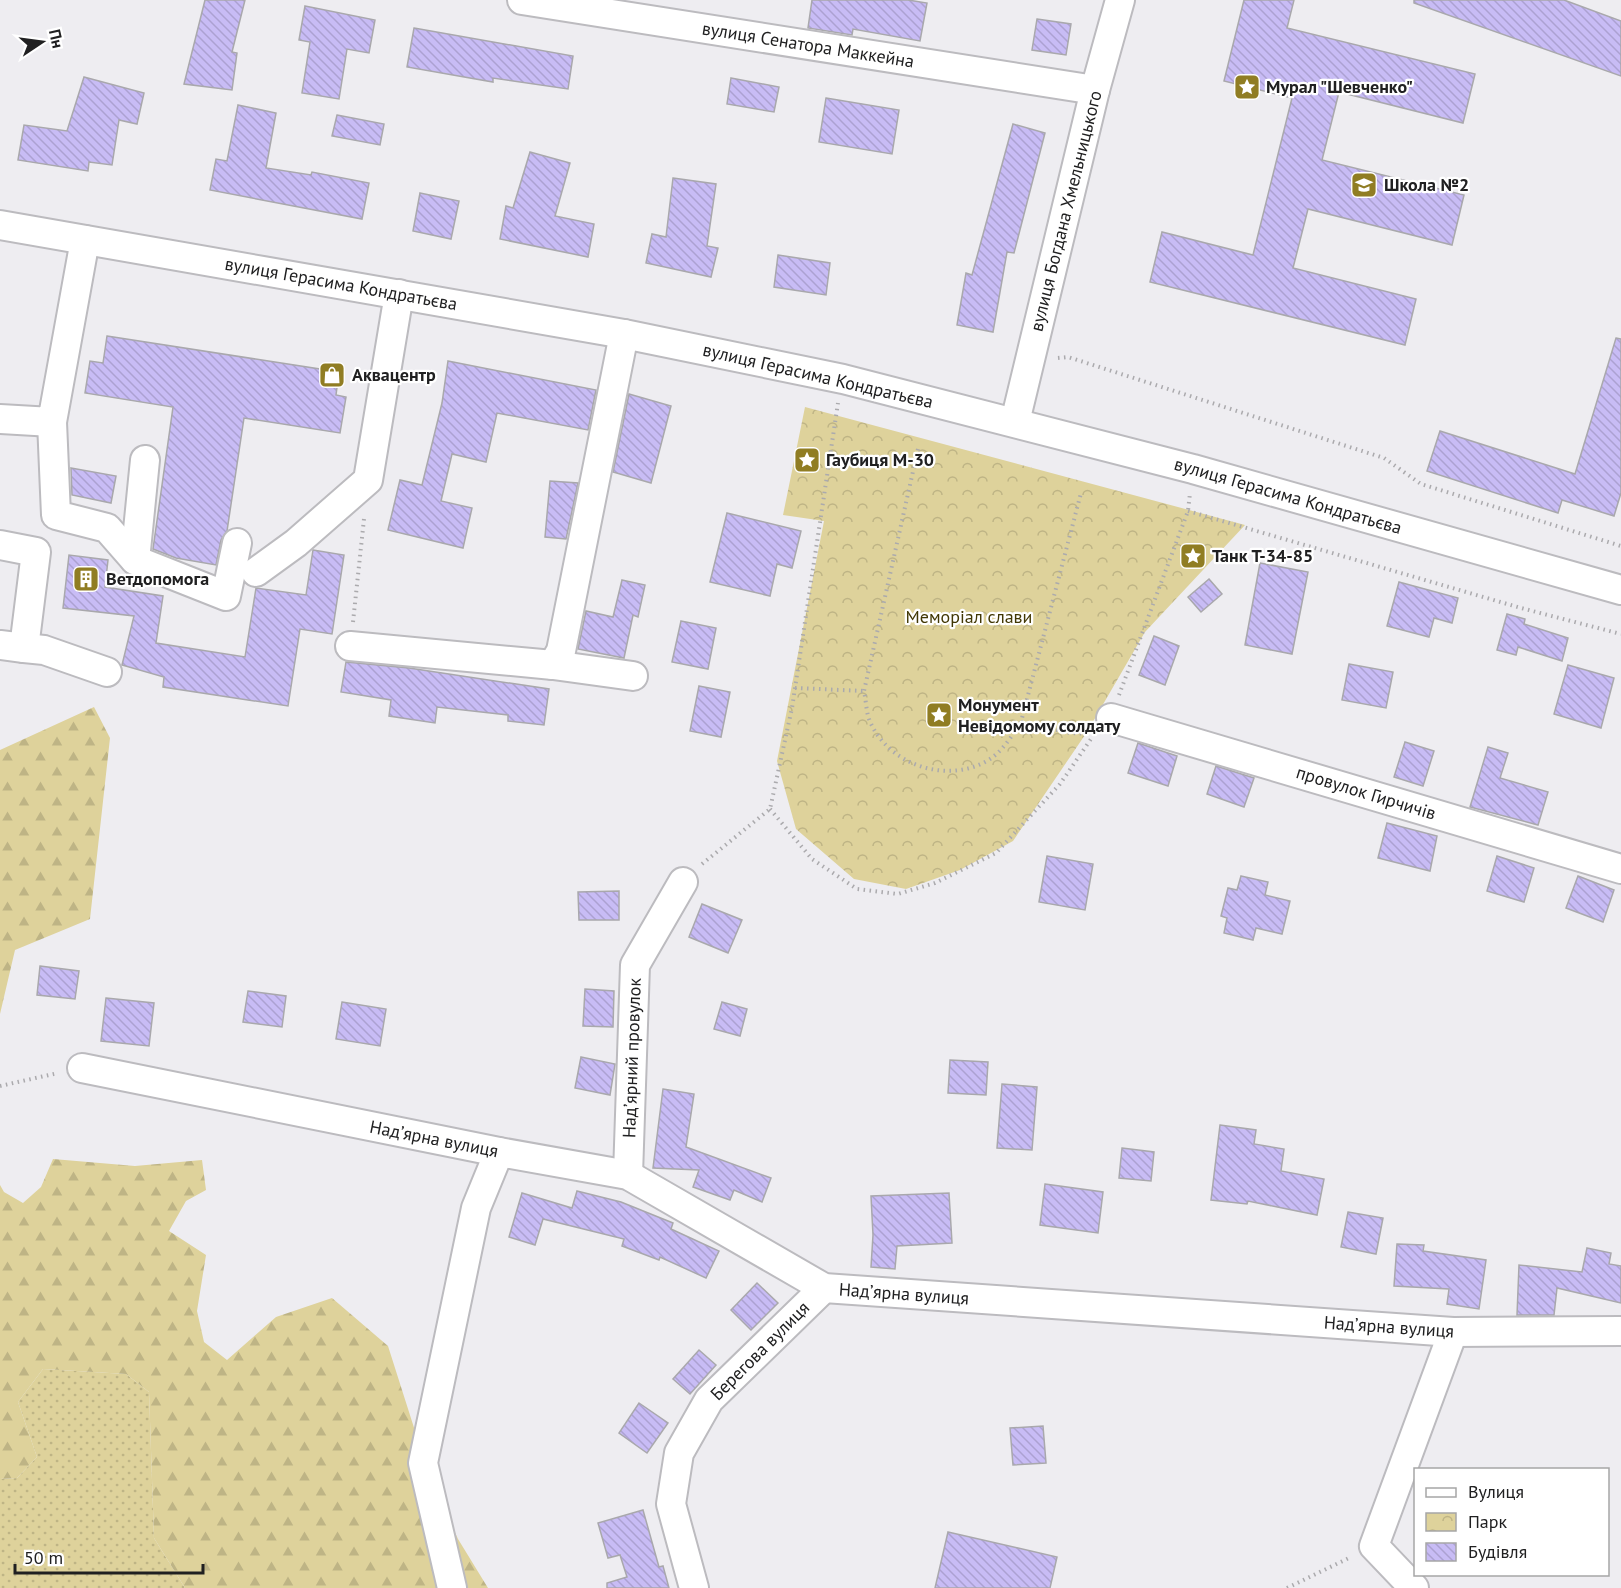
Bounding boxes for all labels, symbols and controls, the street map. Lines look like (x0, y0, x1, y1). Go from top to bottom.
north arrow (12, 12, 72, 72)
street label: вулиця Сенатора Маккейна (700, 16, 916, 73)
text: Пн (45, 27, 68, 50)
place icon: Мурал "Шевченко" (1232, 72, 1262, 102)
place label: Мурал "Шевченко" (1266, 75, 1413, 98)
street label: вулиця Богдана Хмельницького (1024, 88, 1107, 334)
school or university icon: Школа №2 (1349, 170, 1379, 200)
place label: Школа №2 (1384, 173, 1469, 196)
street label: вулиця Герасима Кондратьєва (223, 252, 459, 315)
street label: вулиця Герасима Кондратьєва (701, 338, 935, 413)
shop icon: Аквацентр (317, 360, 347, 390)
place label: Аквацентр (352, 363, 436, 386)
place icon: Гаубиця М-30 (792, 445, 822, 475)
place label: Гаубиця М-30 (826, 448, 934, 471)
street label: вулиця Герасима Кондратьєва (1172, 452, 1405, 539)
place icon: Танк Т-34-85 (1178, 541, 1208, 571)
place label: Танк Т-34-85 (1212, 544, 1313, 567)
building icon: Ветдопомога (71, 564, 101, 594)
place label: Ветдопомога (106, 567, 209, 590)
park label: Меморіал слави (906, 605, 1032, 628)
place label: Монумент Невідомому солдату (958, 693, 1121, 737)
place icon: Монумент Невідомому солдату (924, 700, 954, 730)
street label: провулок Гирчичів (1293, 760, 1439, 825)
street label: Надʼярний провулок (617, 977, 646, 1138)
street label: Надʼярна вулиця (368, 1115, 500, 1162)
street label: Надʼярна вулиця (838, 1277, 970, 1310)
street label: Берегова вулиця (705, 1296, 814, 1405)
street label: Надʼярна вулиця (1323, 1310, 1455, 1343)
legend (1414, 1468, 1609, 1576)
text: Вулиця (1468, 1480, 1524, 1503)
text: Парк (1468, 1510, 1508, 1533)
scale bar (15, 1537, 202, 1575)
text: Будівля (1468, 1540, 1527, 1563)
text: 50 m (24, 1546, 63, 1569)

